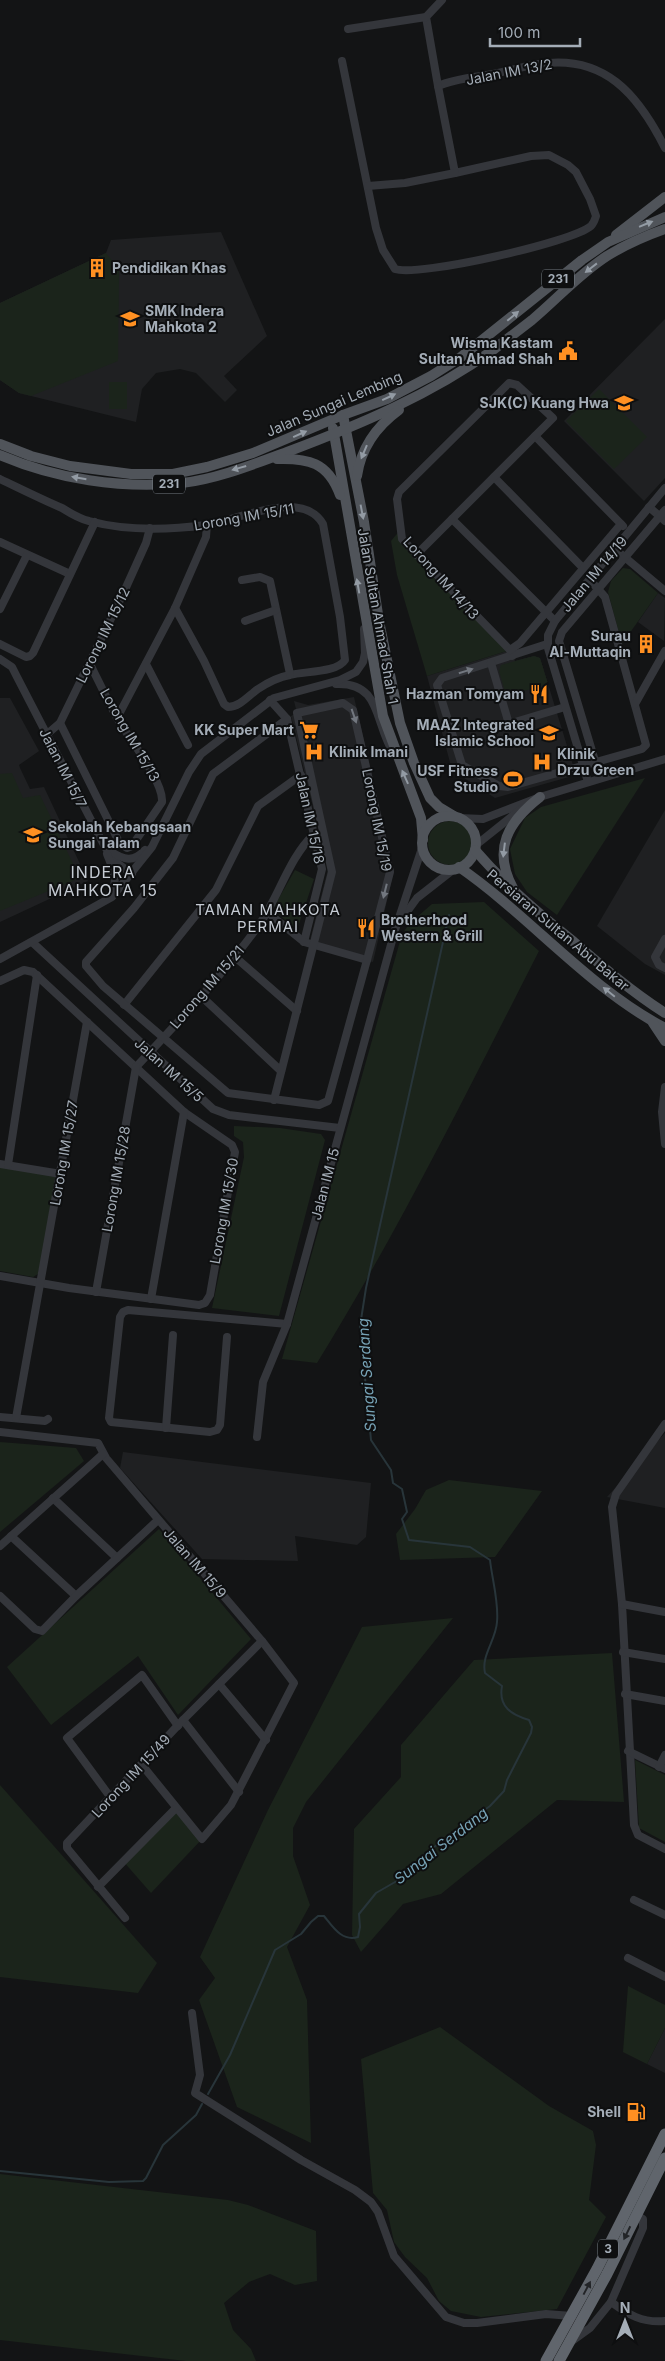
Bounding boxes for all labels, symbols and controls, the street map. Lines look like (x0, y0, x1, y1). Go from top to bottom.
scale bar (490, 15, 580, 47)
text: 100 m (498, 23, 540, 42)
street label: Jalan IM 13/2 (464, 55, 554, 88)
one-way arrow (639, 220, 654, 228)
building icon: Pendidikan Khas (86, 257, 108, 279)
place label: Pendidikan Khas (112, 259, 226, 276)
one-way arrow (585, 263, 598, 273)
road number: 231 (542, 270, 574, 288)
place label: SMK Indera Mahkota 2 (145, 302, 224, 335)
school or university icon: SMK Indera Mahkota 2 (119, 308, 141, 330)
one-way arrow (507, 310, 519, 322)
place label: Wisma Kastam Sultan Ahmad Shah (419, 334, 553, 367)
public building icon: Wisma Kastam Sultan Ahmad Shah (557, 340, 579, 362)
street label: Jalan Sungai Lembing (263, 367, 404, 440)
school or university icon: SJK(C) Kuang Hwa (613, 392, 635, 414)
one-way arrow (382, 393, 396, 401)
place label: SJK(C) Kuang Hwa (480, 394, 609, 411)
one-way arrow (293, 429, 307, 437)
one-way arrow (360, 445, 368, 459)
one-way arrow (231, 465, 246, 473)
one-way arrow (71, 474, 87, 482)
road number: 231 (153, 474, 185, 494)
street label: Lorong IM 15/11 (192, 499, 295, 534)
one-way arrow (358, 504, 366, 519)
street label: Jalan Sultan Ahmad Shah 1 (355, 527, 402, 705)
street label: Jalan IM 14/19 (557, 532, 630, 615)
street label: Lorong IM 14/13 (400, 533, 483, 622)
one-way arrow (354, 577, 362, 593)
street label: Lorong IM 15/12 (72, 584, 133, 685)
place label: Surau Al-Muttaqin (549, 627, 631, 660)
building icon: Surau Al-Muttaqin (635, 633, 657, 655)
one-way arrow (459, 666, 474, 674)
restaurant icon: Hazman Tomyam (528, 683, 550, 705)
street label: Lorong IM 15/13 (97, 685, 164, 784)
place label: Hazman Tomyam (406, 685, 524, 702)
one-way arrow (350, 709, 358, 724)
place label: MAAZ Integrated Islamic School (417, 716, 534, 749)
supermarket icon: KK Super Mart (298, 719, 320, 741)
place label: KK Super Mart (194, 721, 294, 738)
school or university icon: MAAZ Integrated Islamic School (538, 722, 560, 744)
street label: Jalan IM 15/7 (36, 725, 91, 810)
hospital icon: Klinik Imani (303, 741, 325, 763)
place label: Klinik Imani (329, 743, 408, 760)
place label: Klinik Drzu Green (557, 745, 634, 778)
hospital icon: Klinik Drzu Green (531, 751, 553, 773)
place label: USF Fitness Studio (417, 762, 498, 795)
street label: Lorong IM 15/19 (359, 767, 396, 873)
sports icon: USF Fitness Studio (502, 768, 524, 790)
one-way arrow (400, 770, 408, 784)
street label: Jalan IM 15/18 (292, 771, 328, 865)
place label: Sekolah Kebangsaan Sungai Talam (48, 818, 191, 851)
school or university icon: Sekolah Kebangsaan Sungai Talam (22, 824, 44, 846)
one-way arrow (500, 842, 508, 858)
district label: INDERA MAHKOTA 15 (48, 862, 158, 900)
street label: Persiaran Sultan Abu Bakar (484, 865, 633, 994)
one-way arrow (381, 884, 389, 899)
district label: TAMAN MAHKOTA PERMAI (195, 900, 341, 936)
place label: Brotherhood Western & Grill (381, 911, 483, 944)
restaurant icon: Brotherhood Western & Grill (355, 917, 377, 939)
street label: Lorong IM 15/21 (166, 942, 247, 1032)
one-way arrow (603, 987, 616, 998)
street label: Jalan IM 15/5 (131, 1034, 208, 1105)
street label: Lorong IM 15/27 (46, 1099, 81, 1207)
street label: Lorong IM 15/28 (98, 1125, 133, 1233)
street label: Jalan IM 15 (307, 1146, 342, 1222)
street label: Lorong IM 15/30 (206, 1156, 241, 1265)
water label: Sungai Serdang (353, 1318, 380, 1432)
street label: Jalan IM 15/9 (160, 1524, 231, 1601)
street label: Lorong IM 15/49 (88, 1730, 174, 1821)
water label: Sungai Serdang (390, 1803, 491, 1888)
fuel station icon: Shell (625, 2101, 647, 2123)
place label: Shell (587, 2103, 621, 2120)
one-way arrow (623, 2226, 631, 2240)
road number: 3 (598, 2240, 618, 2258)
one-way arrow (583, 2281, 591, 2295)
north arrow (600, 2296, 650, 2346)
text: N (620, 2299, 630, 2316)

